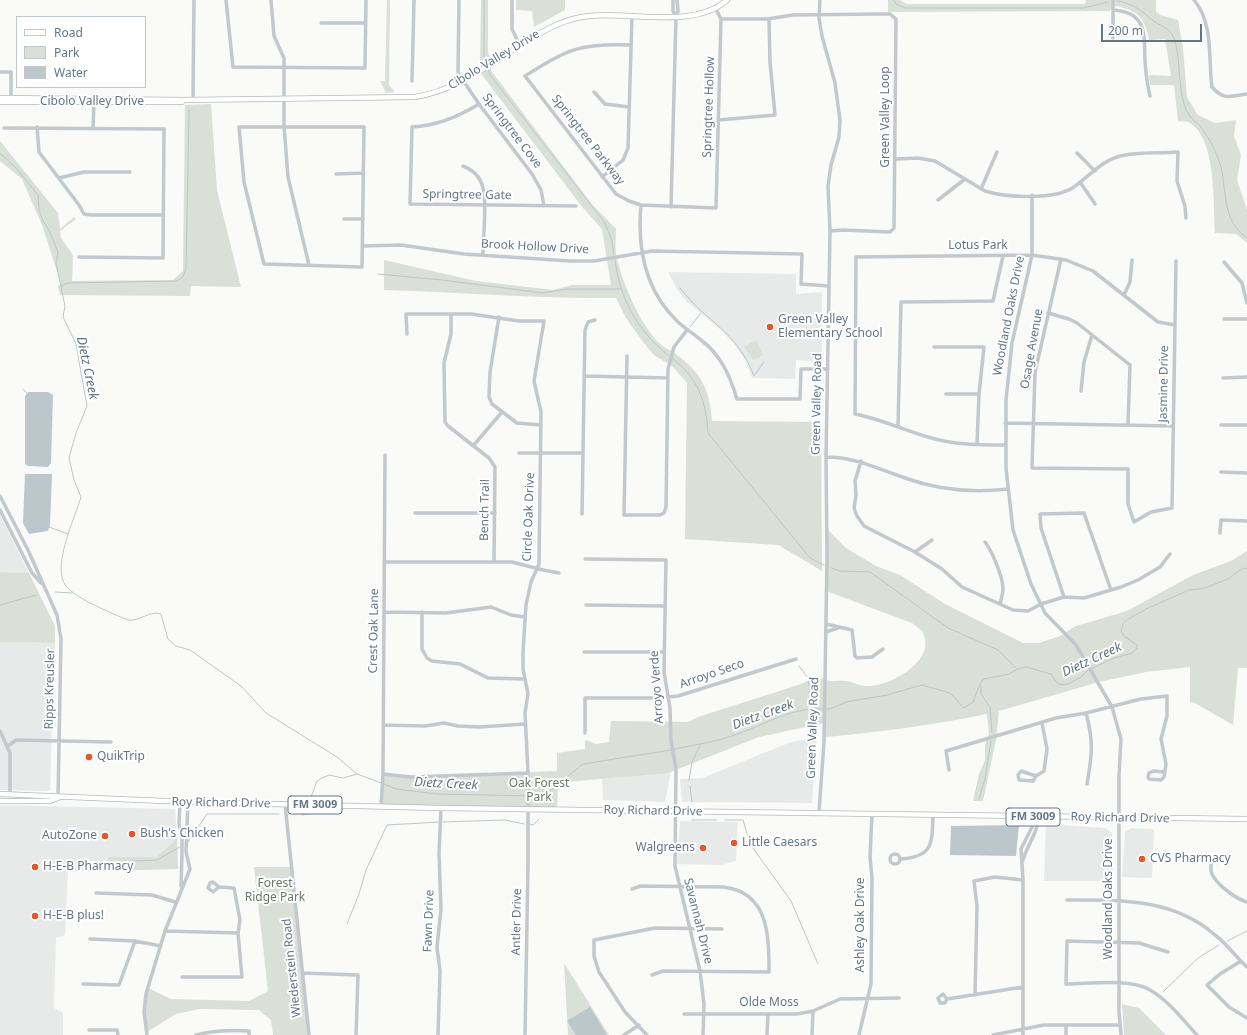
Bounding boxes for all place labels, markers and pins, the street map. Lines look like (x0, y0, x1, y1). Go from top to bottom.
place label: Green Valley Elementary School (778, 313, 883, 341)
marker: Green Valley Elementary School (765, 322, 775, 332)
place label: QuikTrip (97, 750, 145, 764)
marker: QuikTrip (84, 752, 94, 762)
place label: Bush's Chicken (140, 827, 224, 841)
place label: AutoZone (42, 829, 97, 843)
marker: Bush's Chicken (127, 829, 137, 839)
marker: AutoZone (100, 831, 110, 841)
place label: Little Caesars (742, 836, 817, 850)
marker: Little Caesars (729, 838, 739, 848)
place label: Walgreens (635, 841, 695, 855)
marker: Walgreens (698, 843, 708, 853)
place label: CVS Pharmacy (1150, 852, 1231, 866)
marker: CVS Pharmacy (1137, 854, 1147, 864)
place label: H-E-B Pharmacy (43, 860, 133, 874)
marker: H-E-B Pharmacy (30, 862, 40, 872)
place label: H-E-B plus! (43, 909, 104, 923)
marker: H-E-B plus! (30, 911, 40, 921)

